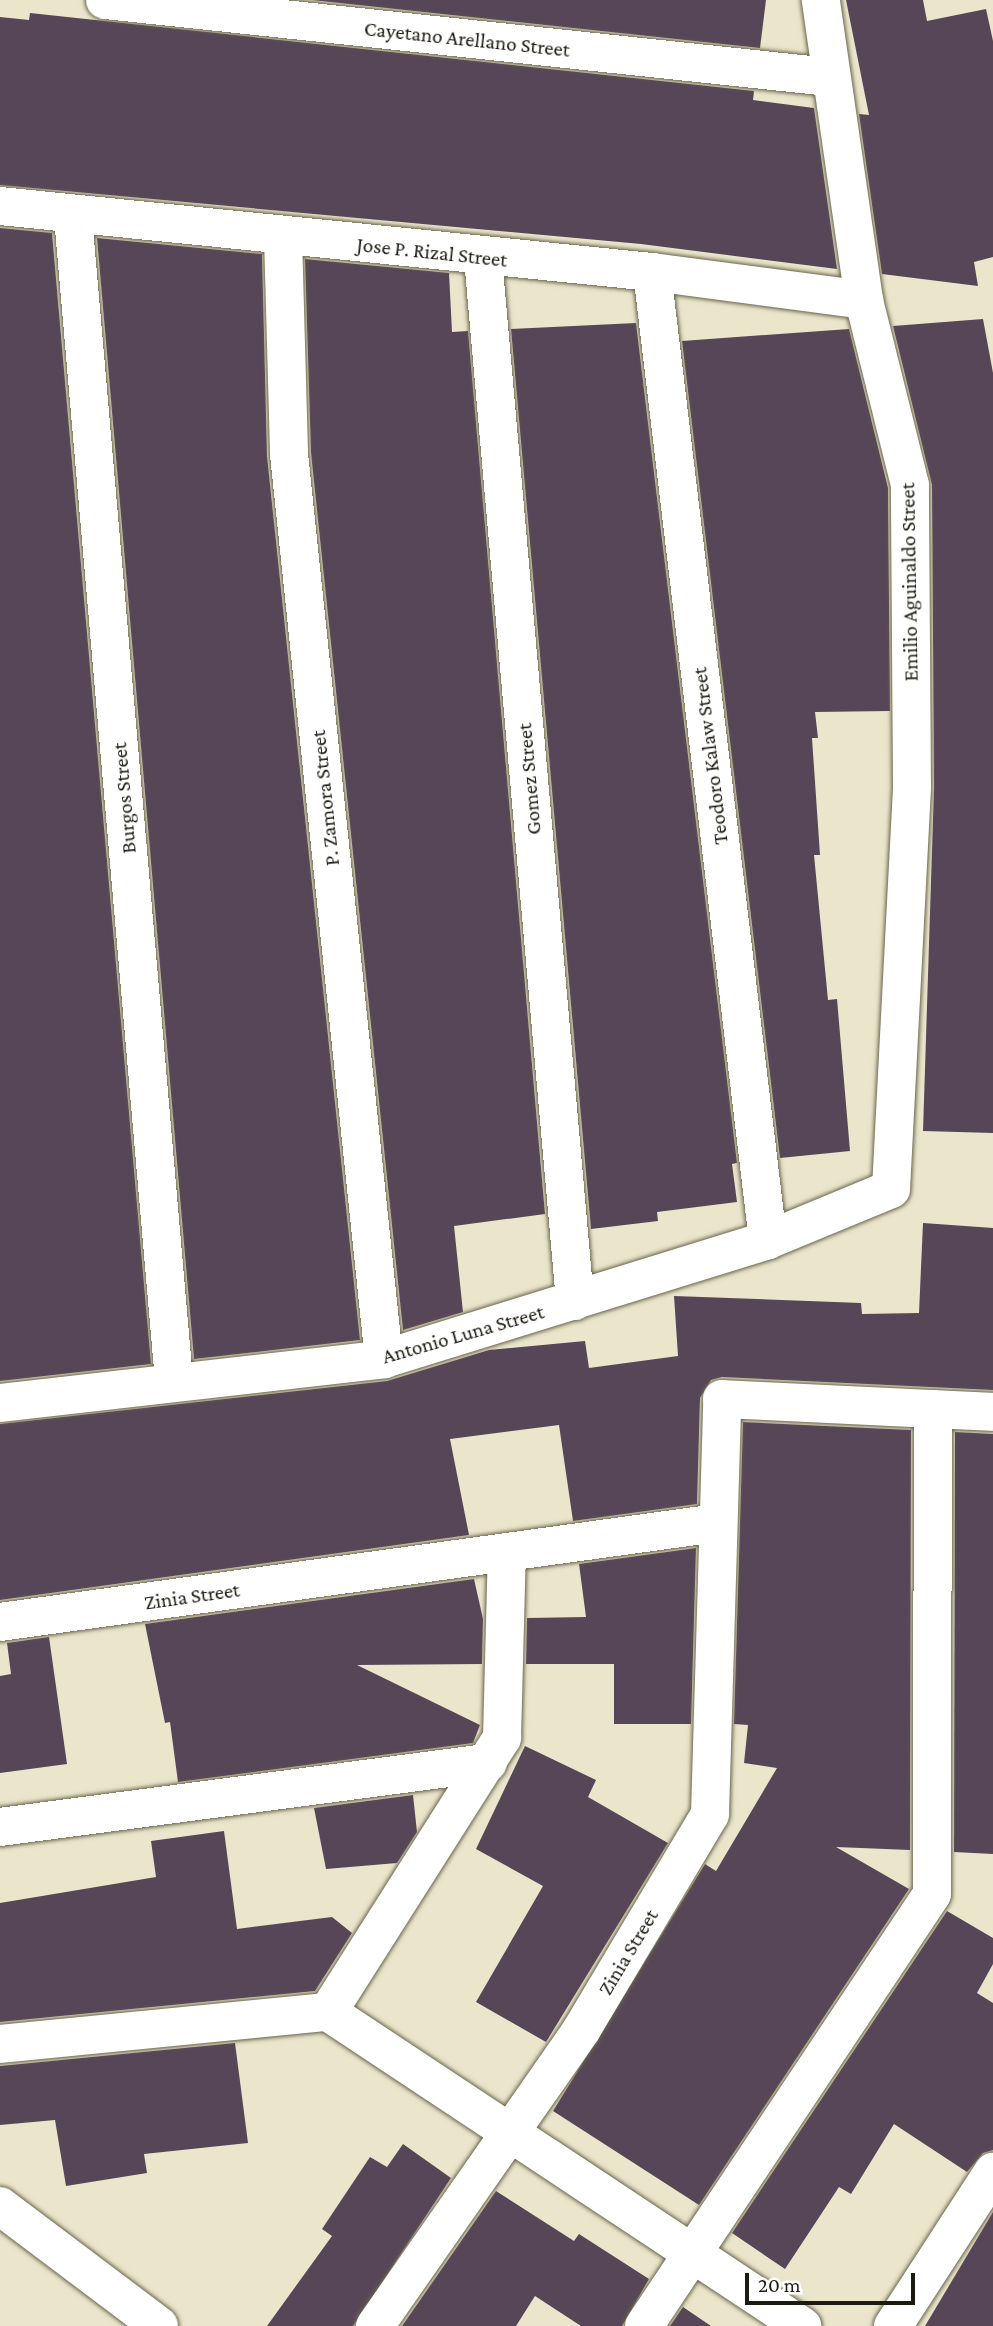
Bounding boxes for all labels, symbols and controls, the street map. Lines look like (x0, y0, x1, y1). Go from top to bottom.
street label: Cayetano Arellano Street (363, 16, 571, 62)
street label: Jose P. Rizal Street (356, 232, 508, 272)
street label: Emilio Aguinaldo Street (895, 482, 923, 682)
street label: Teodoro Kalaw Street (687, 666, 733, 846)
street label: Gomez Street (512, 722, 546, 836)
street label: P. Zamora Street (305, 729, 345, 867)
street label: Burgos Street (107, 741, 141, 855)
street label: Antonio Luna Street (379, 1299, 547, 1369)
street label: Zinia Street (143, 1577, 241, 1615)
street label: Zinia Street (592, 1904, 664, 2000)
scale bar (748, 2260, 918, 2304)
text: 20 m (758, 2273, 801, 2297)

